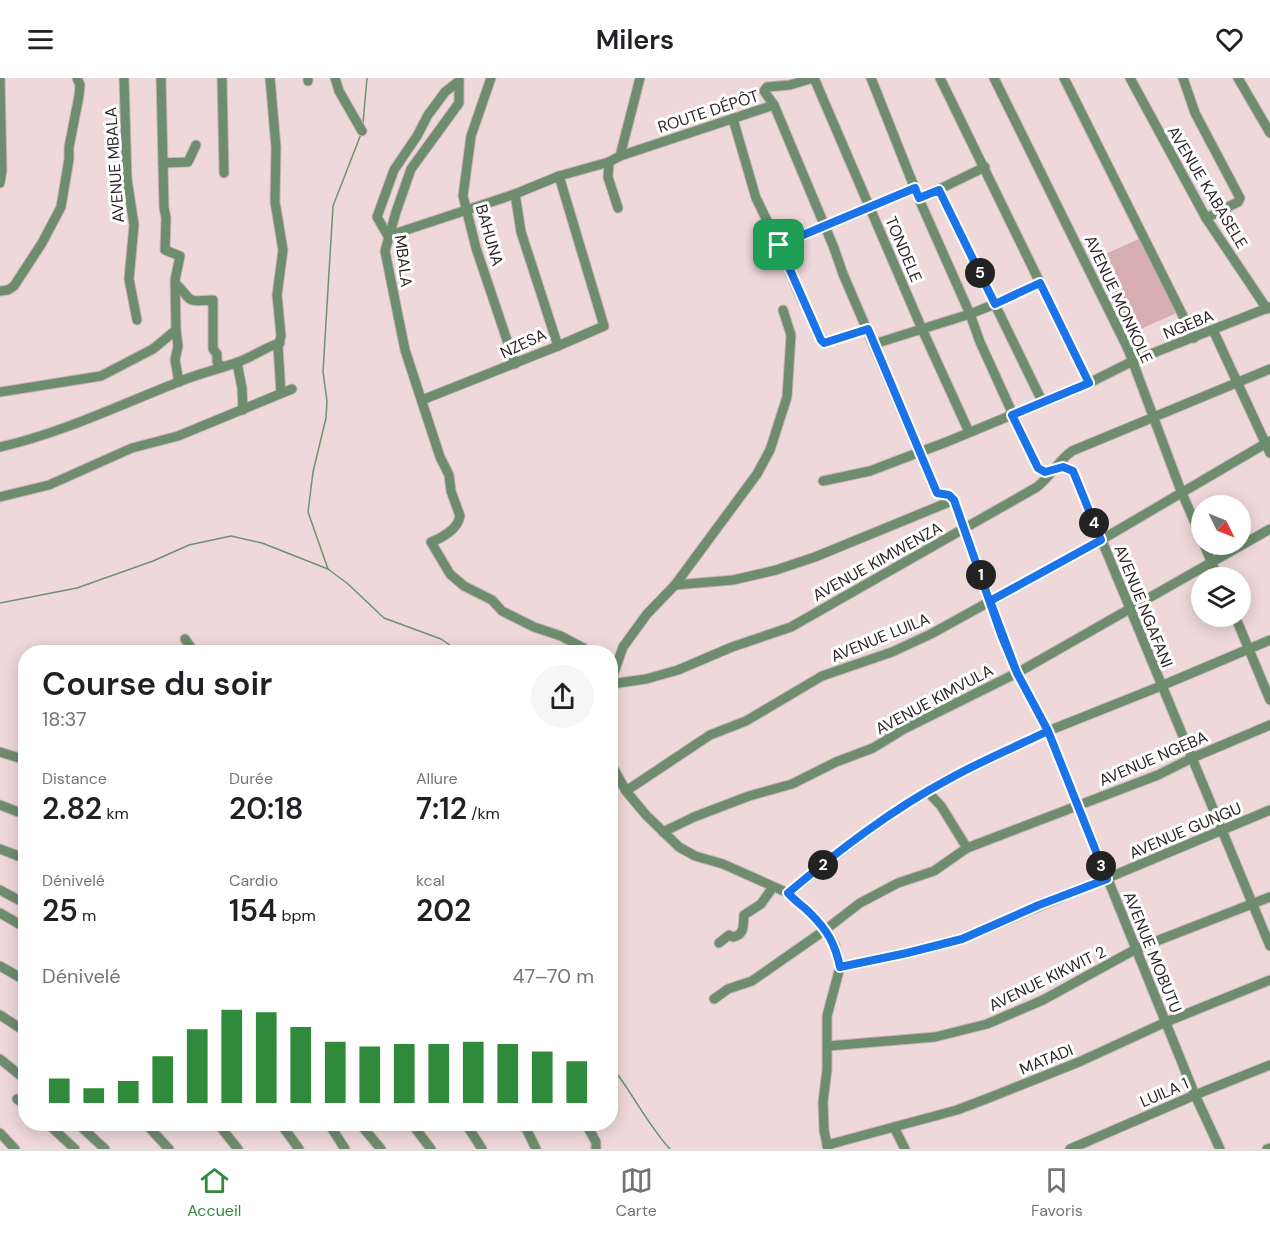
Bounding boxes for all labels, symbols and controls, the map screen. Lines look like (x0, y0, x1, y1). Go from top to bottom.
text: Milers (596, 22, 674, 57)
icon: menu (24, 23, 57, 56)
icon: heart (1213, 23, 1246, 56)
street label: ROUTE DÉPÔT (655, 85, 761, 138)
street label: AVENUE MBALA (100, 106, 129, 224)
street label: AVENUE KABASELE (1163, 122, 1252, 252)
street label: BAHUNA (471, 202, 508, 269)
street label: TONDELE (880, 213, 927, 285)
pin (753, 219, 804, 270)
icon: arrive (762, 228, 795, 261)
street label: AVENUE MONKOLE (1080, 232, 1157, 367)
street label: MBALA (390, 234, 417, 289)
pin: 5 (965, 258, 995, 288)
text: 5 (975, 262, 985, 283)
street label: NGEBA (1160, 305, 1217, 344)
street label: NZESA (497, 323, 550, 363)
north arrow (1191, 495, 1251, 555)
map controls (1191, 495, 1251, 627)
pin: 4 (1079, 508, 1109, 538)
text: 4 (1089, 512, 1099, 533)
street label: AVENUE KIMWENZA (809, 517, 946, 606)
street label: AVENUE NGAFANI (1109, 542, 1178, 671)
pin: 1 (966, 560, 996, 590)
text: 1 (978, 564, 984, 585)
button: layers (1191, 567, 1251, 627)
street label: AVENUE LUILA (828, 608, 933, 667)
street label: AVENUE KIMVULA (872, 659, 997, 739)
text: Course du soir (42, 662, 272, 705)
button: share (531, 665, 594, 728)
text: 18:37 (42, 706, 87, 732)
street label: AVENUE NGEBA (1096, 726, 1211, 791)
text: Distance (42, 768, 107, 789)
text: Durée (229, 768, 273, 789)
text: Allure (416, 768, 458, 789)
text: 2.82 (42, 789, 102, 828)
text: 20:18 (229, 789, 303, 828)
text: 7:12 (416, 789, 467, 828)
street label: AVENUE GUNGU (1126, 797, 1244, 864)
text: km (102, 803, 129, 824)
text: /km (467, 803, 500, 824)
pin: 2 (808, 850, 838, 880)
pin: 3 (1086, 851, 1116, 881)
text: 2 (818, 854, 828, 875)
text: 3 (1096, 855, 1106, 876)
text: Dénivelé (42, 870, 105, 891)
text: Cardio (229, 870, 278, 891)
text: kcal (416, 870, 445, 891)
street label: AVENUE MOBUTU (1119, 888, 1186, 1016)
text: 25 (42, 891, 78, 930)
text: 154 (229, 891, 277, 930)
text: 202 (416, 891, 471, 930)
text: m (78, 905, 96, 926)
text: bpm (277, 905, 316, 926)
street label: AVENUE KIKWIT 2 (985, 941, 1109, 1016)
text: Dénivelé (42, 963, 121, 989)
text: 47–70 m (512, 963, 594, 989)
street label: MATADI (1016, 1039, 1076, 1080)
street label: LUILA 1 (1137, 1073, 1192, 1112)
tab: Accueil (187, 1164, 241, 1221)
tab: Carte (616, 1164, 657, 1221)
tab: Favoris (1031, 1164, 1083, 1221)

